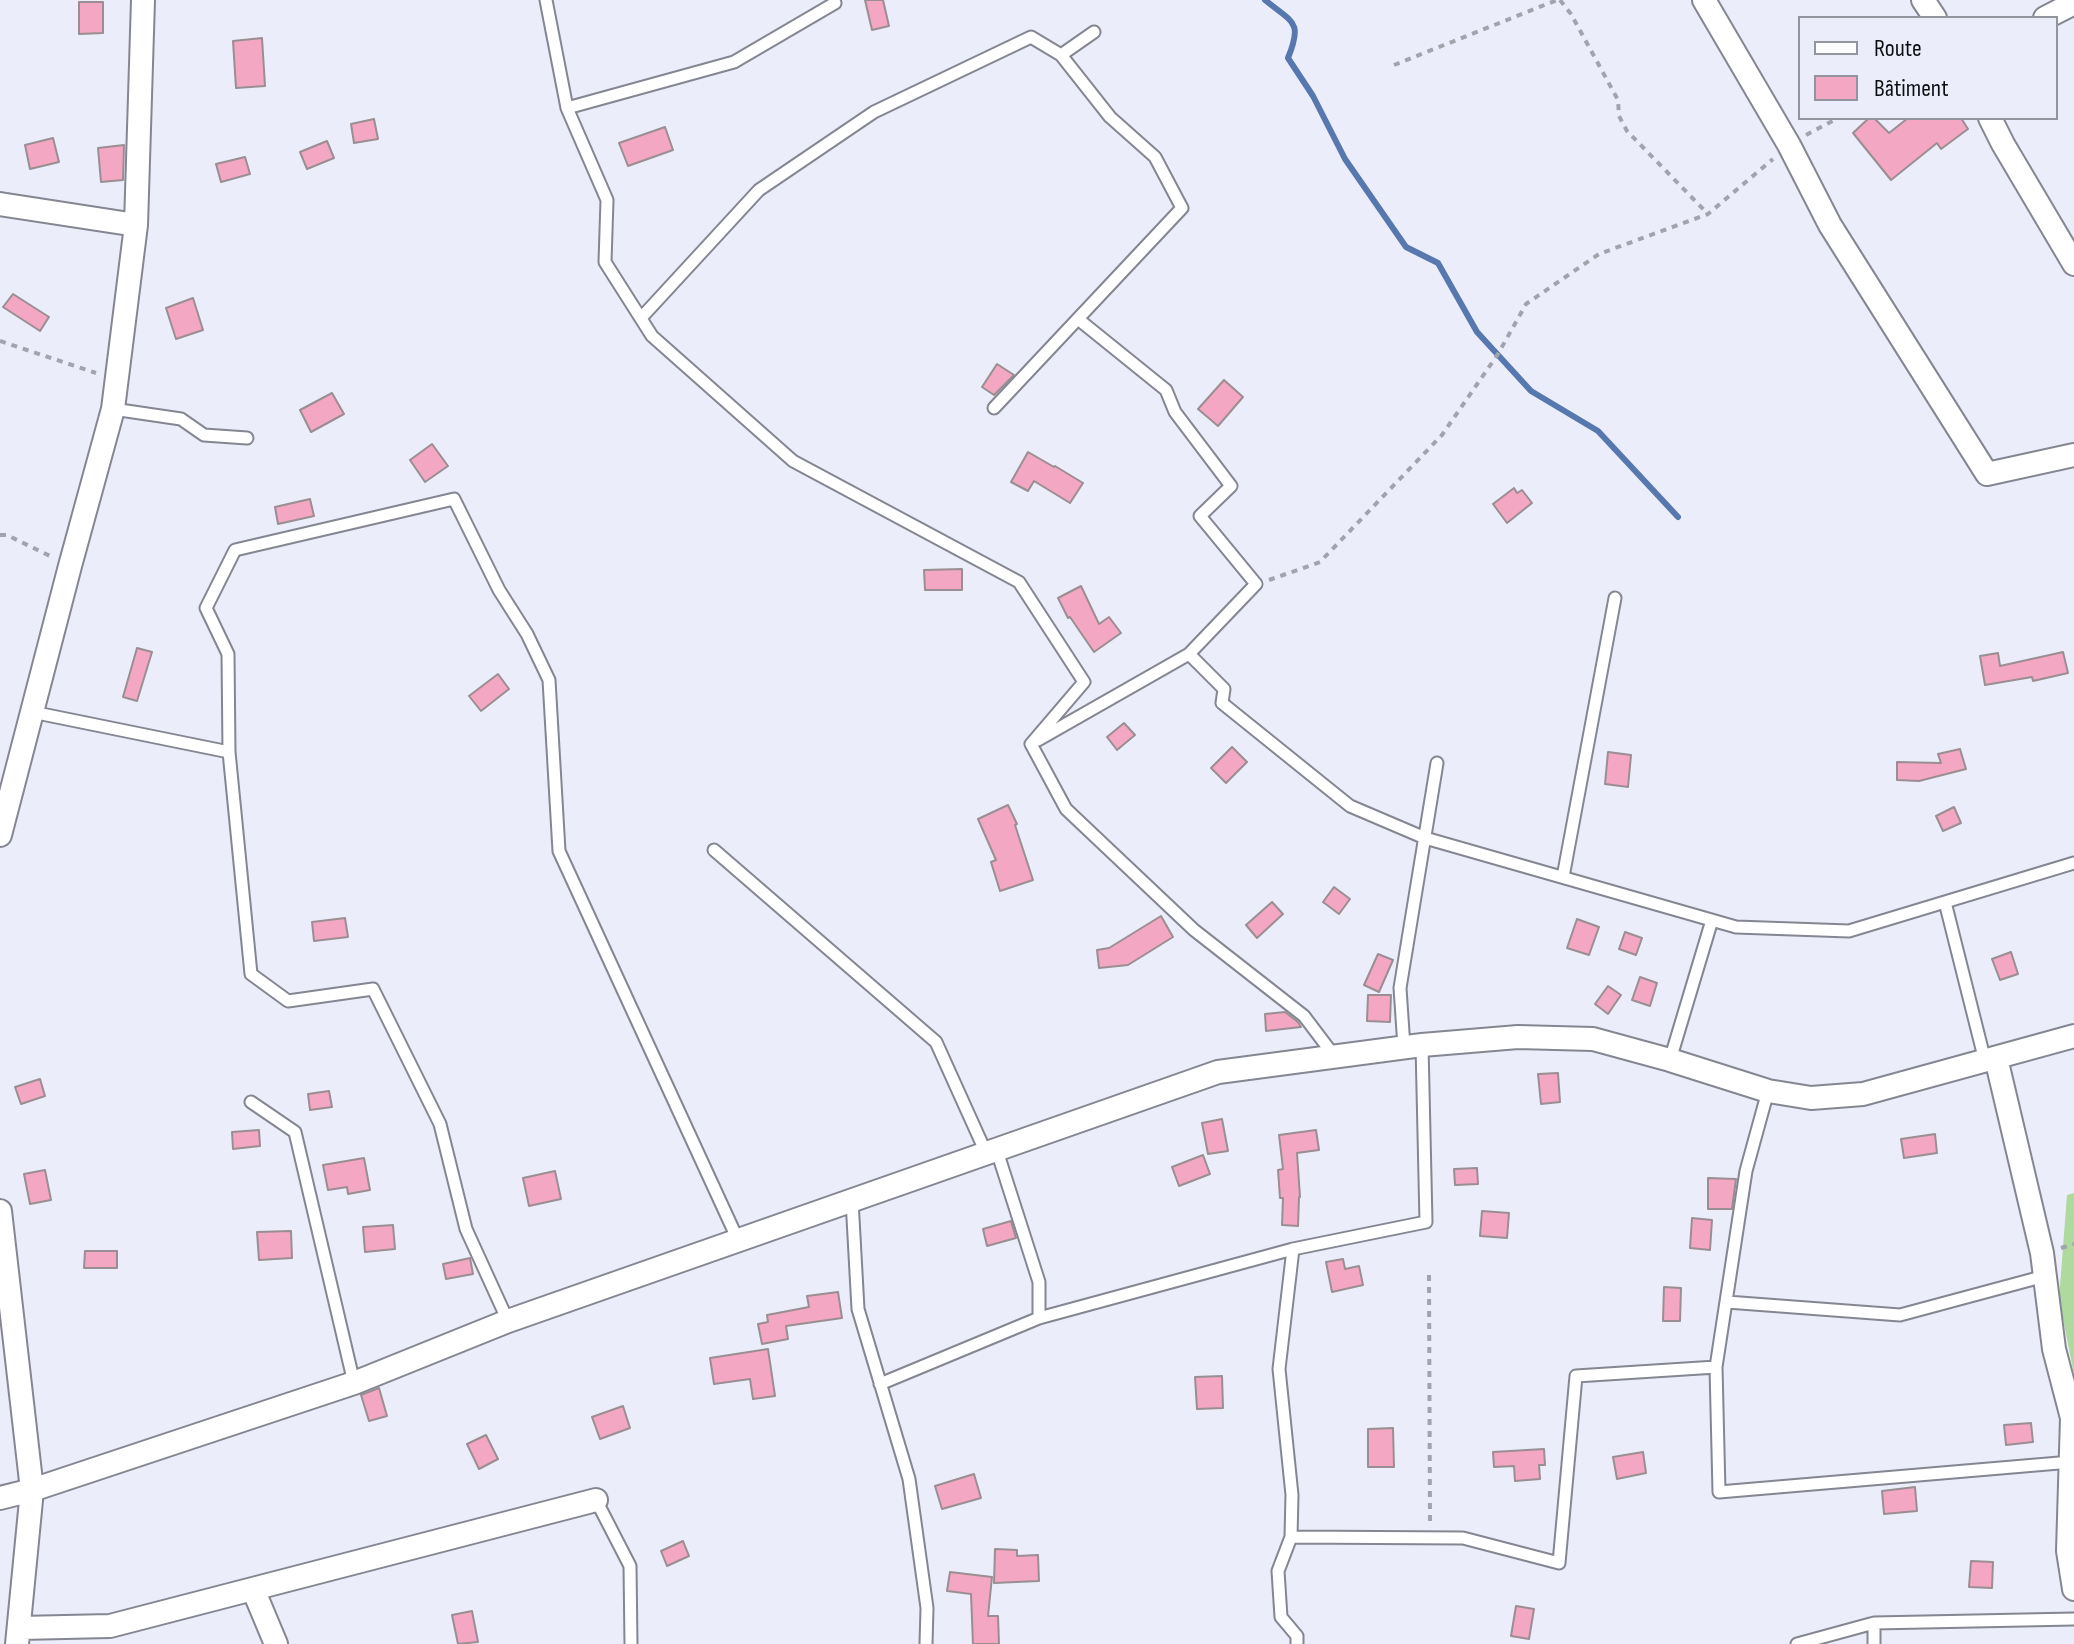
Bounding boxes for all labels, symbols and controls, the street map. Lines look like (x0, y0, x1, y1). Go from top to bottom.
legend (1798, 16, 2058, 120)
text: Route (1874, 34, 1922, 63)
text: Bâtiment (1874, 74, 1949, 103)

